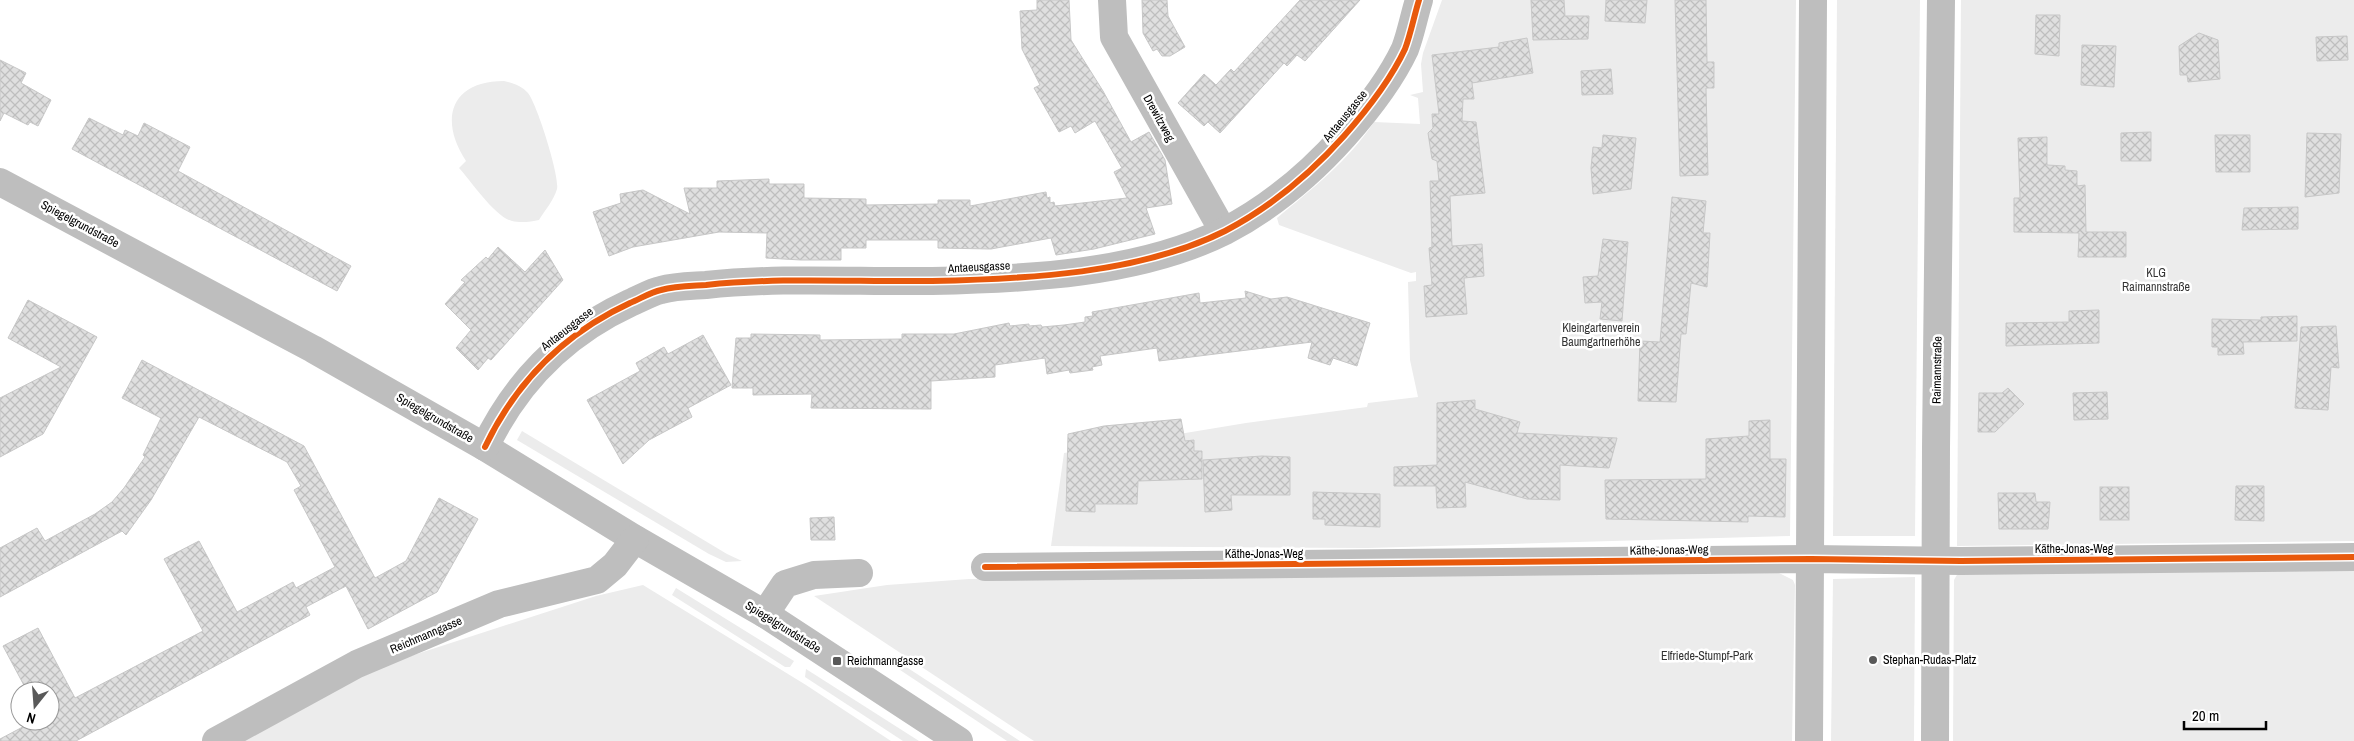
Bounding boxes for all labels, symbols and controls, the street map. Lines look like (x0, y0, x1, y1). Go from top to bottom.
street label: Antaeusgasse (1319, 87, 1371, 146)
street label: Drewitzweg (1140, 92, 1179, 145)
street label: Spiegelgrundstraße (38, 197, 122, 251)
street label: Antaeusgasse (946, 257, 1011, 277)
park label: KLG Raimannstraße (2122, 265, 2190, 295)
street label: Antaeusgasse (537, 303, 597, 355)
park label: Kleingartenverein Baumgartnerhöhe (1562, 320, 1640, 350)
street label: Raimannstraße (1928, 336, 1946, 404)
street label: Spiegelgrundstraße (394, 389, 476, 447)
street label: Käthe-Jonas-Weg (1630, 541, 1709, 559)
street label: Käthe-Jonas-Weg (2035, 541, 2114, 557)
street label: Käthe-Jonas-Weg (1225, 546, 1304, 562)
street label: Spiegelgrundstraße (742, 597, 824, 657)
street label: Reichmanngasse (388, 613, 464, 657)
park label: Elfriede-Stumpf-Park (1661, 648, 1753, 664)
place label: Stephan-Rudas-Platz (1883, 652, 1977, 668)
place label: Reichmanngasse (847, 653, 924, 669)
marker: Stephan-Rudas-Platz (1867, 654, 1879, 666)
marker: Reichmanngasse (831, 655, 843, 667)
north arrow (10, 681, 60, 731)
scale bar (2184, 698, 2266, 730)
text: 20 m (2192, 705, 2219, 726)
text: N (25, 709, 38, 728)

